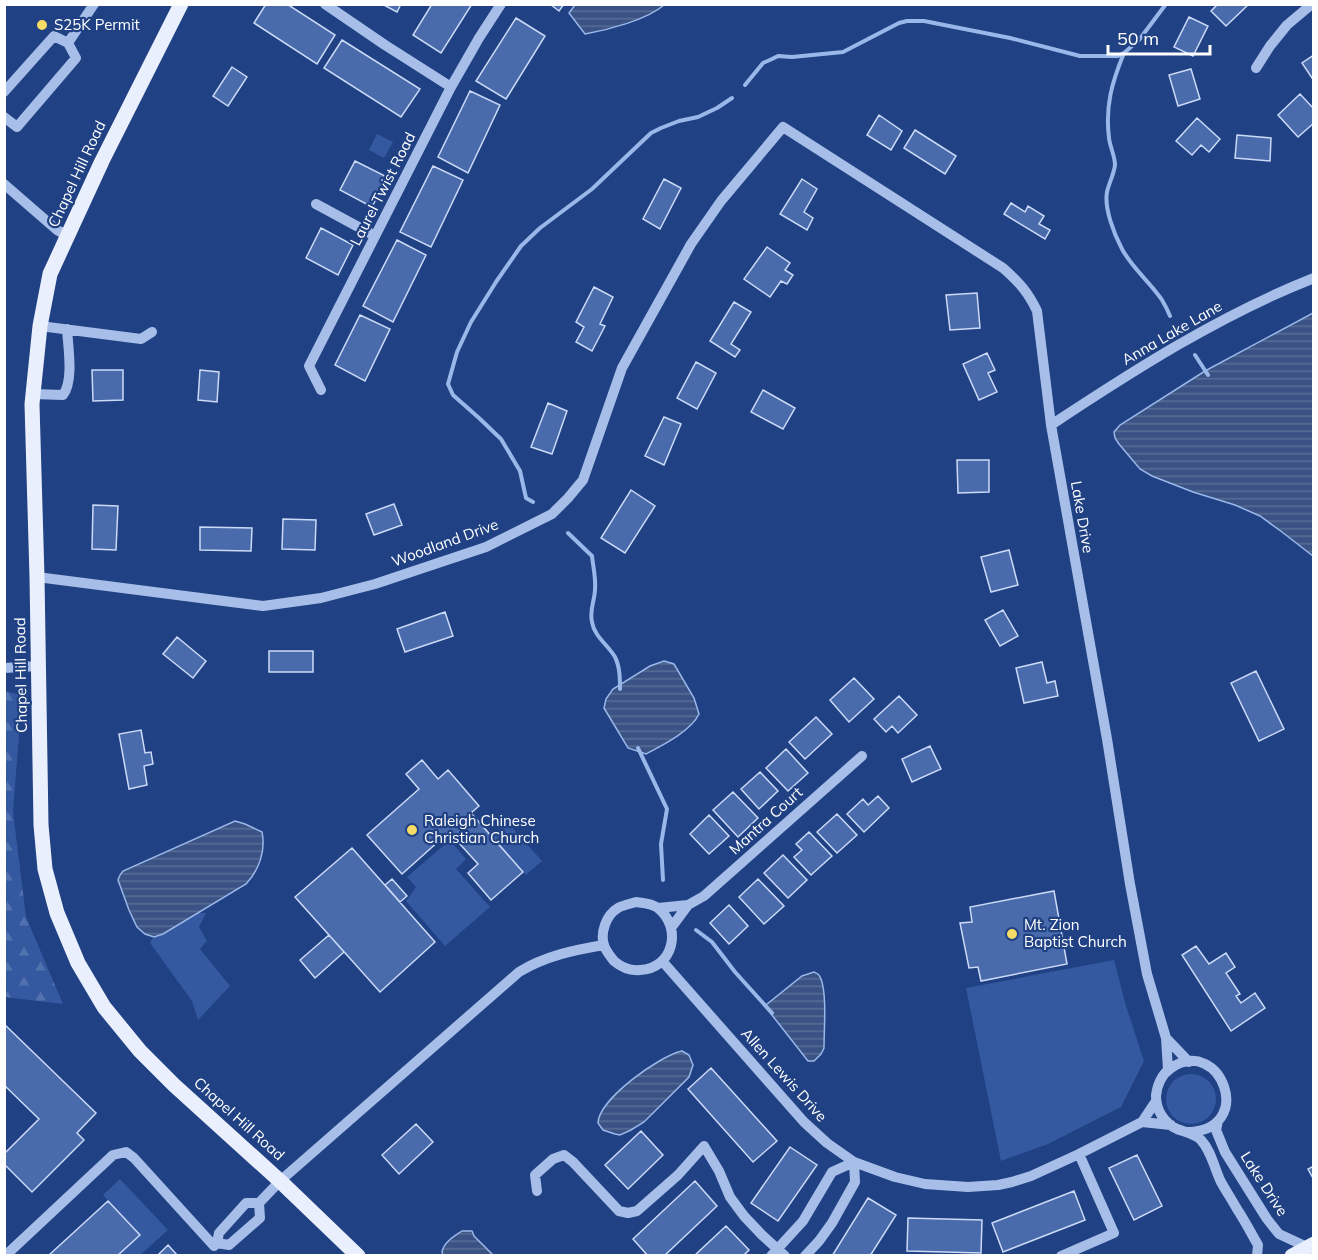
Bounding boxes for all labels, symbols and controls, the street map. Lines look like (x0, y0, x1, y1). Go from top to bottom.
place label: S25K Permit (54, 15, 140, 34)
marker: S25K Permit (35, 18, 49, 32)
scale bar (1108, 18, 1210, 56)
text: 50 m (1117, 27, 1159, 50)
street label: Chapel Hill Road (44, 117, 110, 230)
street label: Laurel Twist Road (346, 129, 419, 249)
street label: Anna Lake Lane (1118, 296, 1225, 369)
street label: Lake Drive (1067, 479, 1098, 555)
street label: Woodland Drive (389, 514, 501, 571)
street label: Chapel Hill Road (10, 617, 31, 733)
street label: Mantra Court (725, 783, 806, 859)
place label: Raleigh Chinese Christian Church (424, 811, 539, 847)
marker: Raleigh Chinese Christian Church (405, 823, 419, 837)
place label: Mt. Zion Baptist Church (1024, 915, 1127, 951)
marker: Mt. Zion Baptist Church (1005, 927, 1019, 941)
street label: Allen Lewis Drive (737, 1024, 831, 1125)
street label: Chapel Hill Road (190, 1073, 289, 1164)
street label: Lake Drive (1237, 1148, 1292, 1220)

